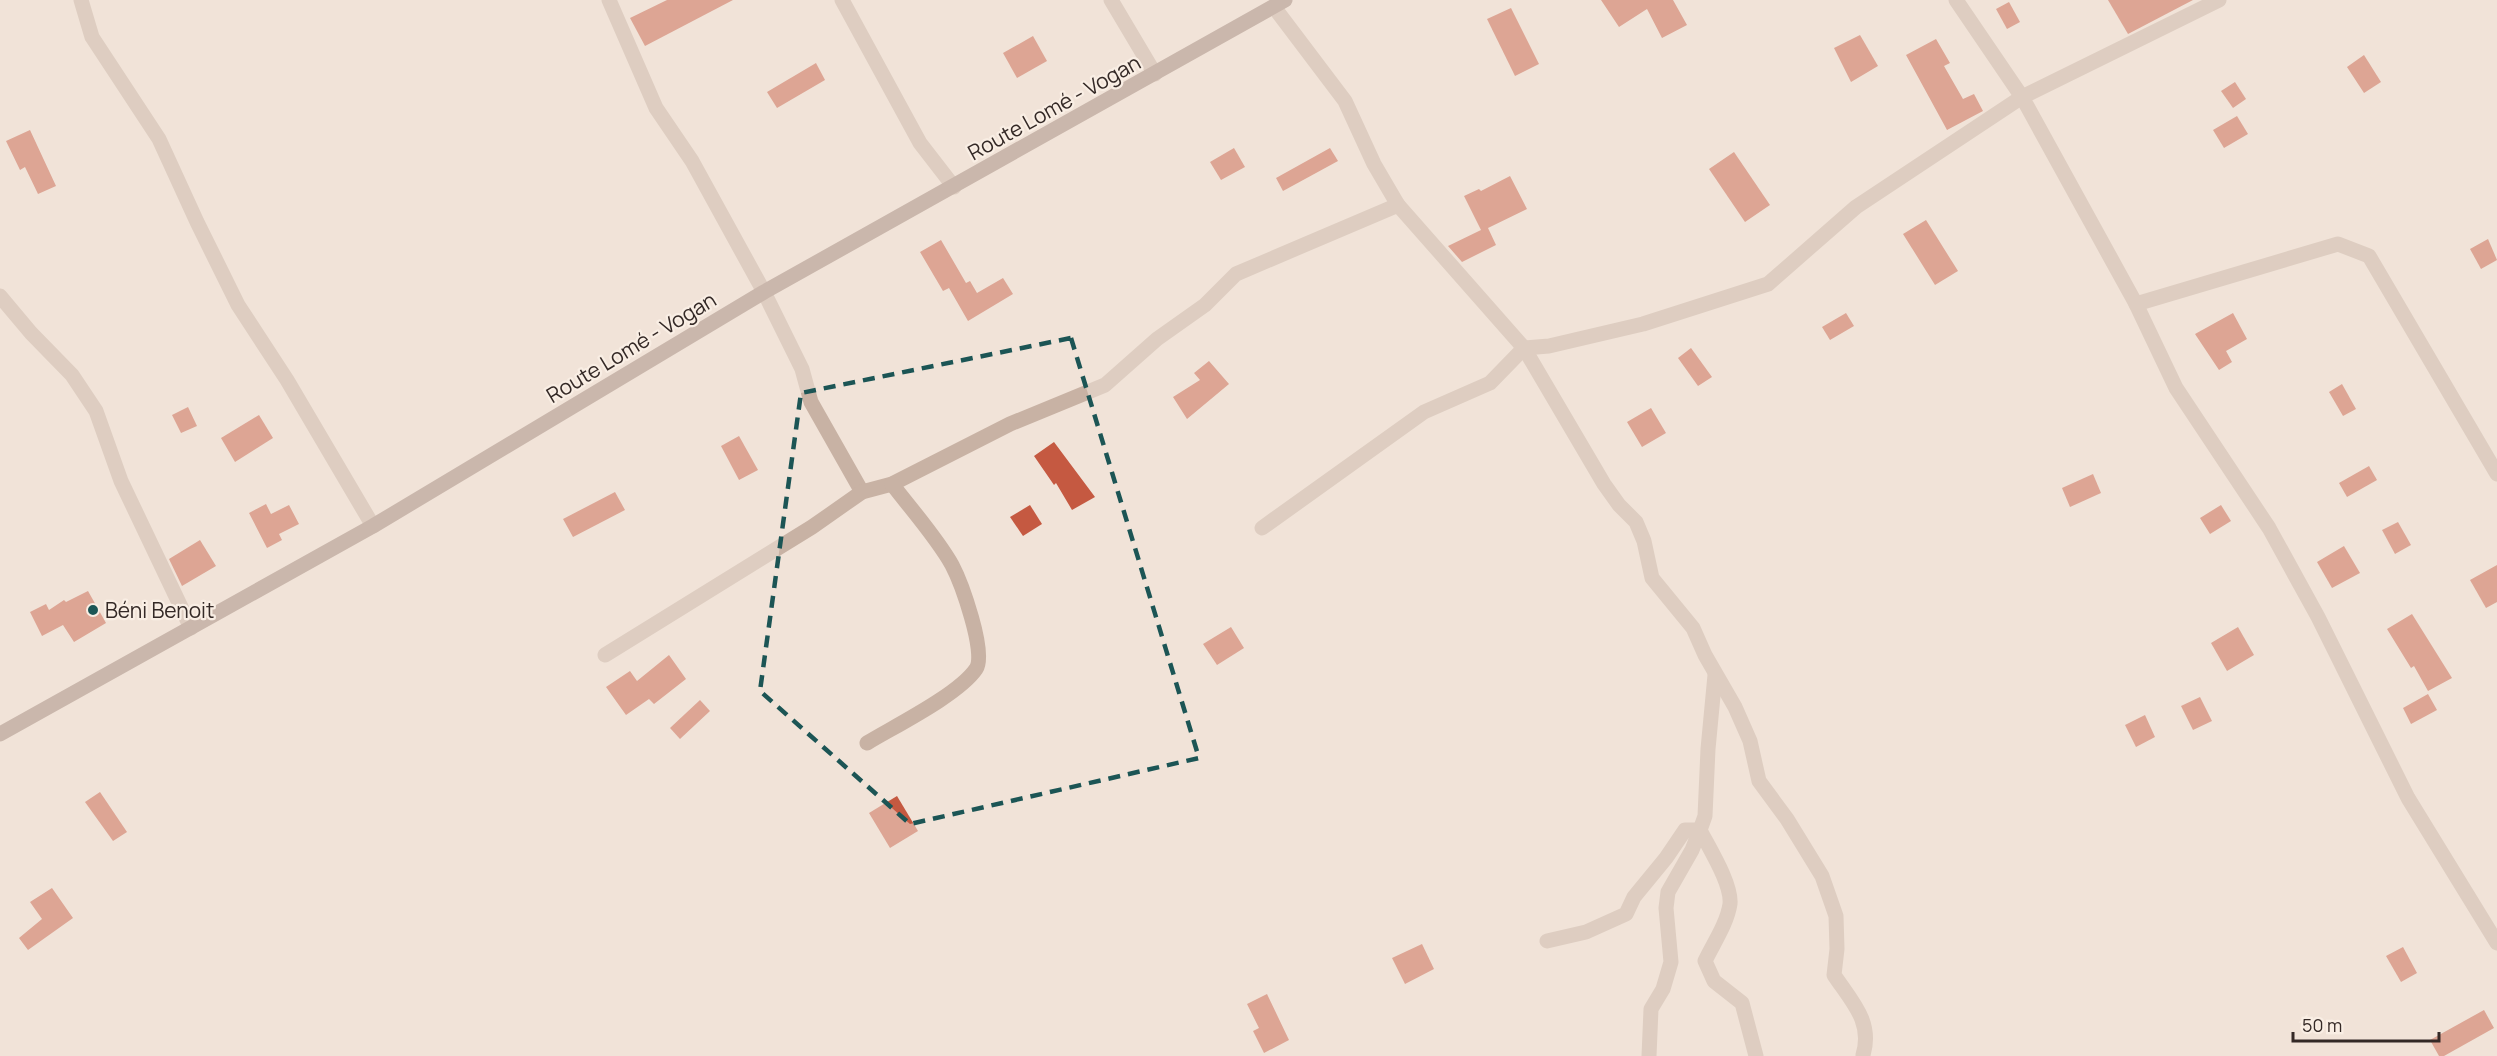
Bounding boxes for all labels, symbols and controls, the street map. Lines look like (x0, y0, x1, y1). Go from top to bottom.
street label: Route Lomé - Vogan (963, 48, 1145, 166)
street label: Route Lomé - Vogan (541, 285, 721, 409)
place label: Béni Benoit (105, 596, 214, 624)
marker: Béni Benoit (86, 603, 100, 617)
scale bar (2293, 1005, 2438, 1043)
text: 50 m (2302, 1013, 2342, 1037)

